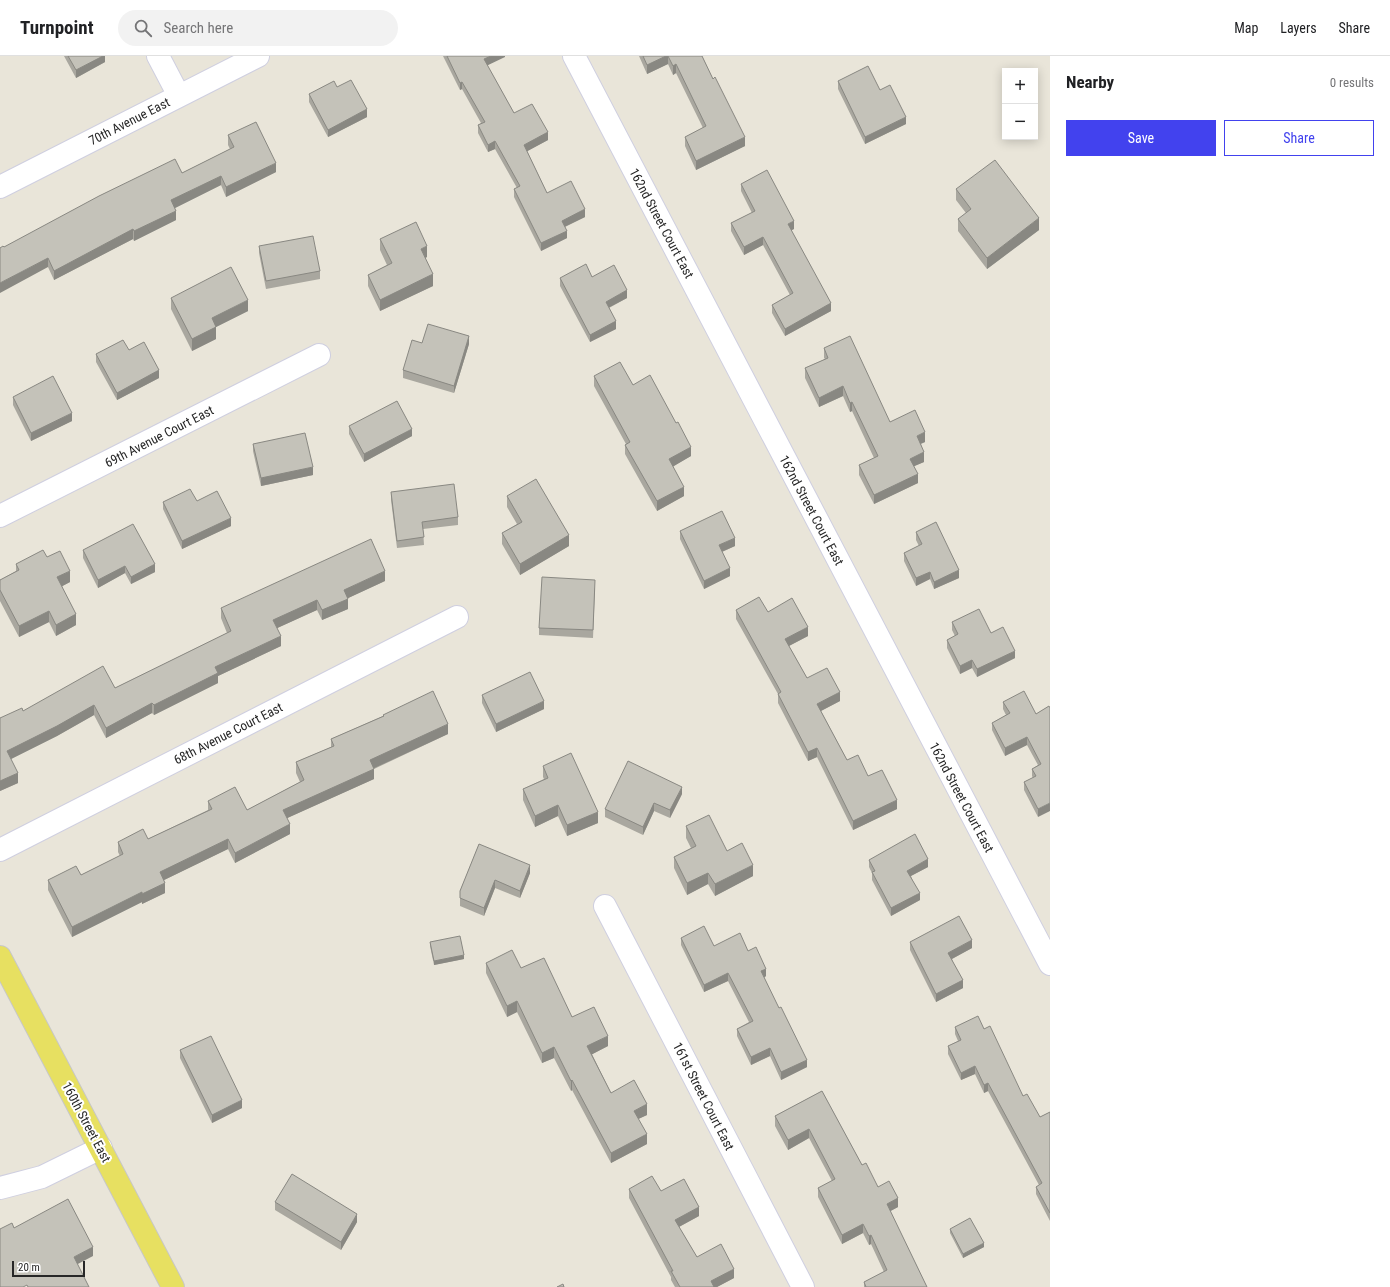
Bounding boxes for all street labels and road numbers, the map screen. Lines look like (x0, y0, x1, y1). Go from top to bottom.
street label: 70th Avenue East (86, 95, 172, 148)
street label: 162nd Street Court East (626, 166, 697, 281)
street label: 69th Avenue Court East (102, 402, 216, 470)
street label: 162nd Street Court East (776, 453, 847, 568)
street label: 68th Avenue Court East (171, 699, 285, 767)
street label: 162nd Street Court East (926, 740, 997, 855)
street label: 161st Street Court East (670, 1040, 737, 1153)
street label: 160th Street East (59, 1080, 114, 1165)

